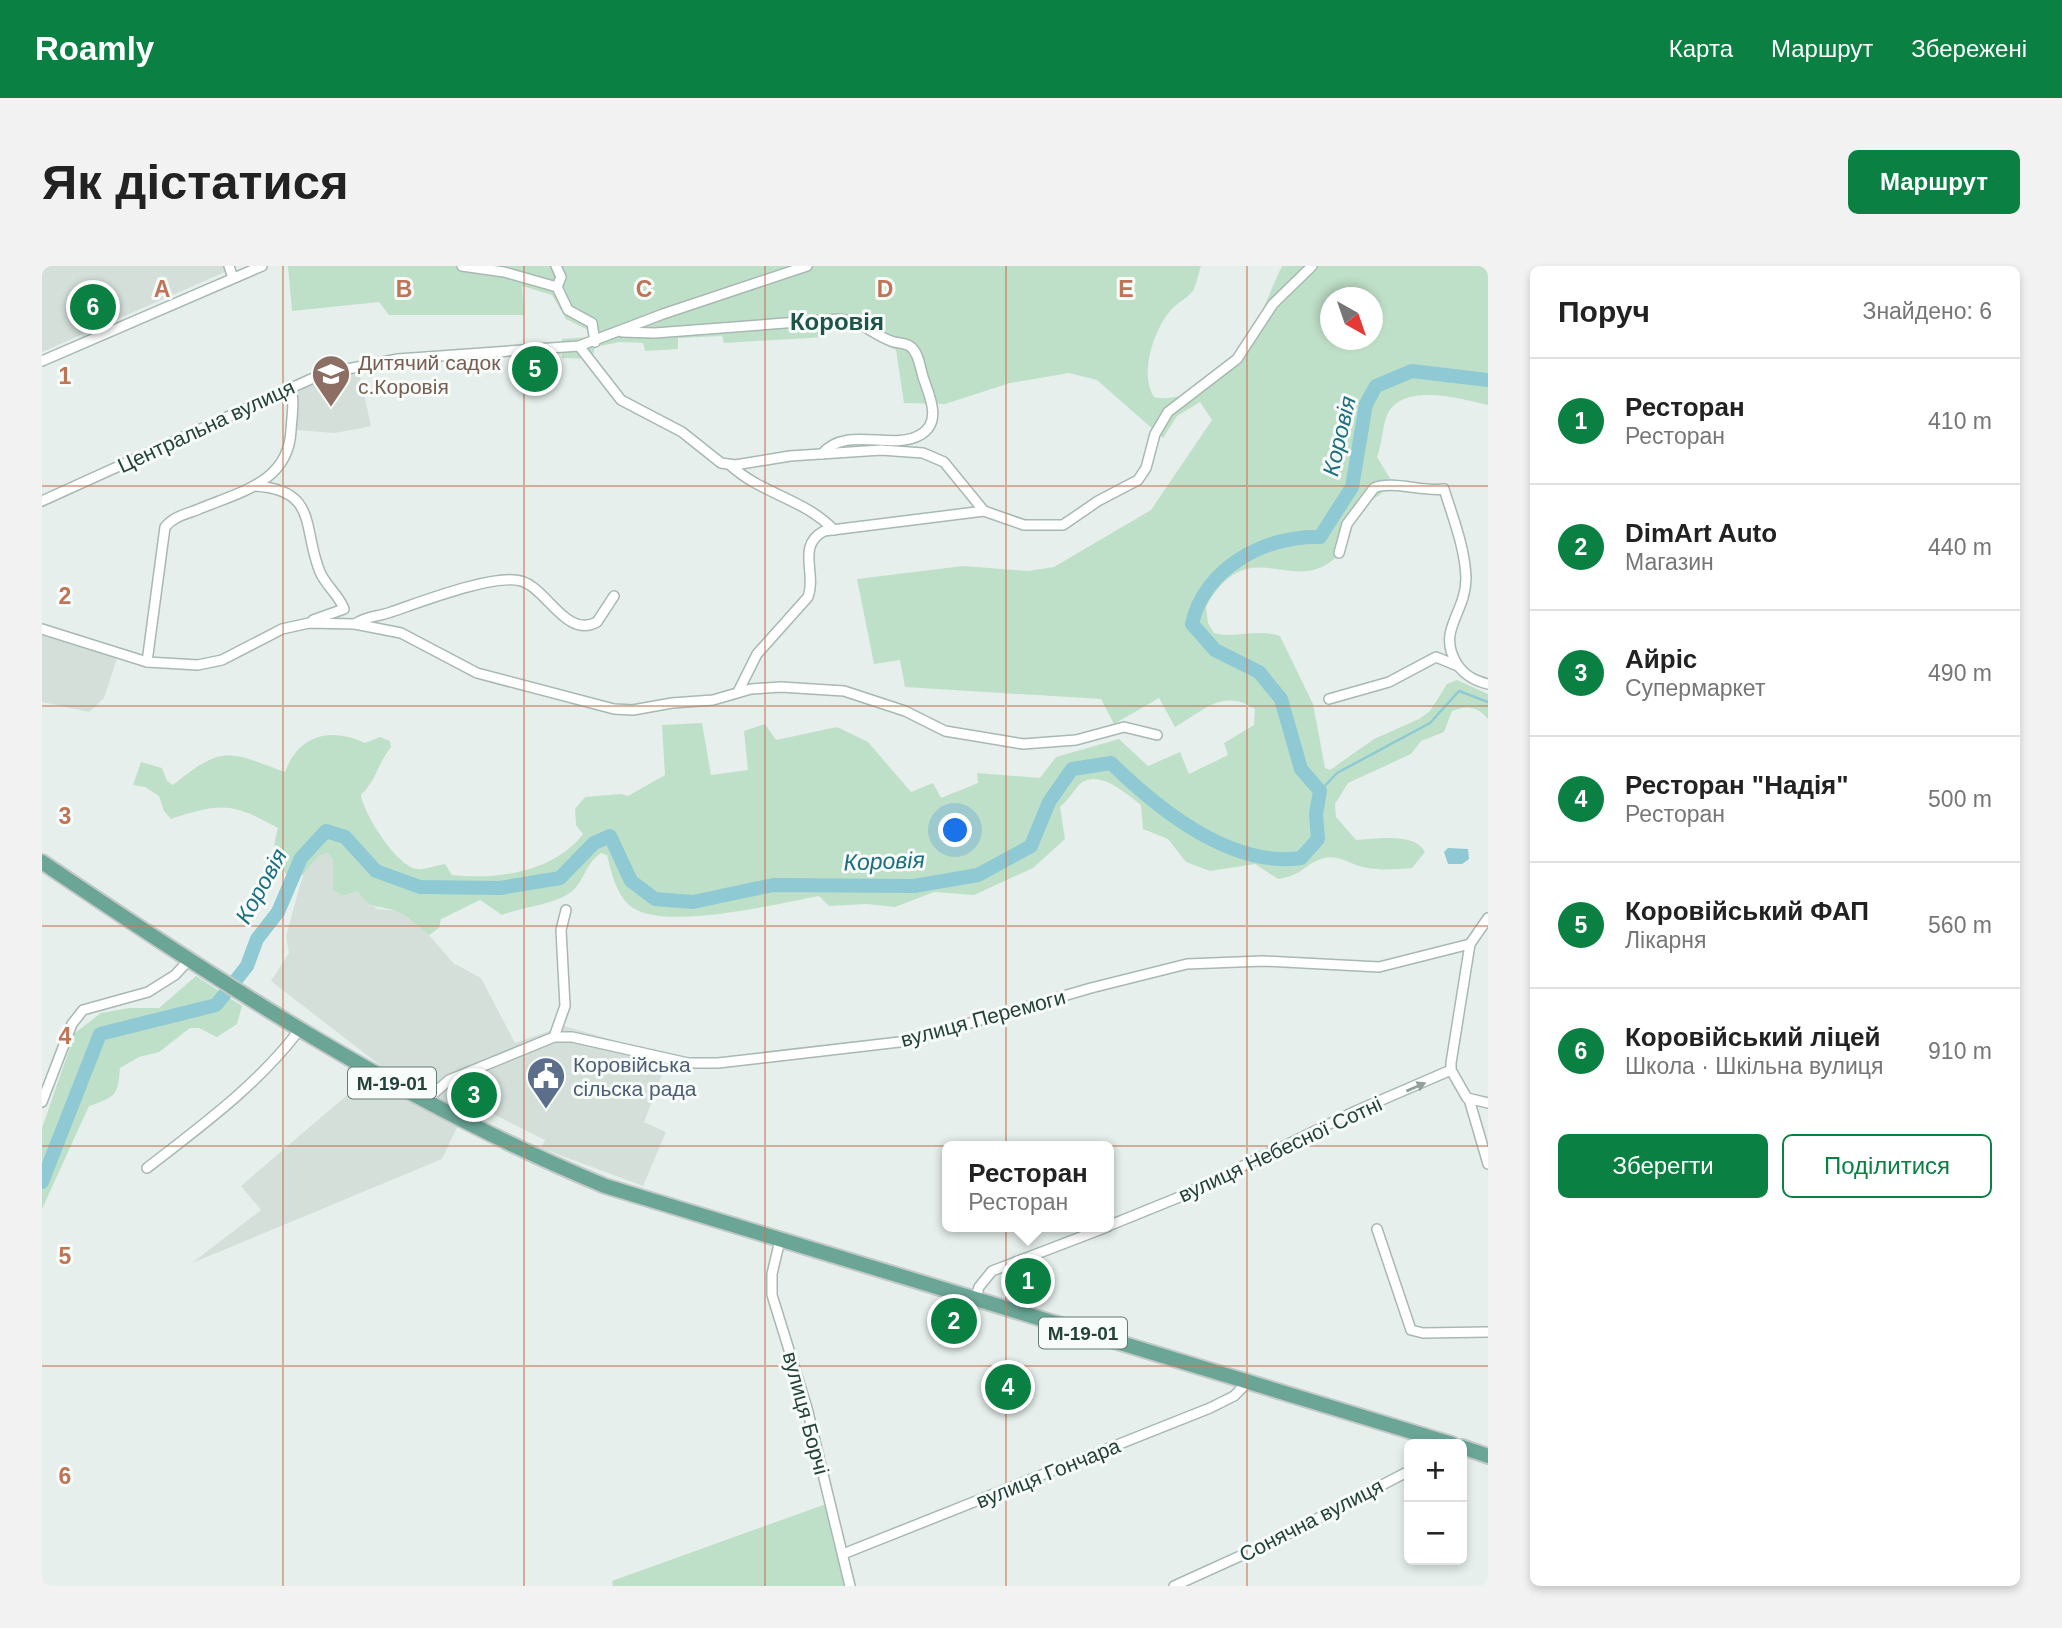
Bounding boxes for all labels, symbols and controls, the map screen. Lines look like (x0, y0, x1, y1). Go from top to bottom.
text: Roamly (35, 30, 154, 67)
text: Карта (1669, 35, 1733, 62)
text: Маршрут (1771, 35, 1873, 62)
text: Збережені (1911, 35, 2027, 62)
button: Маршрут (1848, 150, 2020, 214)
text: Як дістатися (42, 155, 349, 209)
text: A (154, 276, 170, 302)
text: B (396, 276, 412, 302)
text: C (636, 276, 652, 302)
text: D (877, 276, 893, 302)
text: E (1118, 276, 1134, 302)
pin: 6 (70, 281, 116, 333)
north arrow (1320, 287, 1383, 350)
text: Поруч (1558, 295, 1650, 328)
text: Знайдено: 6 (1862, 298, 1992, 324)
district label: Коровія (790, 308, 884, 335)
pin: 5 (512, 343, 558, 395)
place label: Дитячий садок с.Коровія (358, 351, 501, 398)
school or university icon: Дитячий садок с.Коровія (310, 353, 352, 408)
text: 1 (59, 363, 72, 389)
street label: Центральна вулиця (114, 375, 298, 477)
text: Ресторан (1625, 392, 1745, 422)
water label: Коровія (1317, 393, 1361, 479)
text: 1 (1575, 408, 1587, 434)
text: 410 m (1928, 408, 1992, 434)
text: Ресторан (1625, 423, 1725, 449)
text: DimArt Auto (1625, 518, 1777, 548)
text: 2 (1575, 534, 1587, 560)
text: 440 m (1928, 534, 1992, 560)
text: Магазин (1625, 549, 1714, 575)
text: 2 (59, 583, 71, 609)
text: Айріс (1625, 644, 1697, 674)
text: 3 (1575, 660, 1587, 686)
text: 490 m (1928, 660, 1992, 686)
text: Супермаркет (1625, 675, 1765, 701)
text: Ресторан "Надія" (1625, 770, 1849, 800)
text: 4 (1575, 786, 1587, 812)
text: 500 m (1928, 786, 1992, 812)
text: Ресторан (1625, 801, 1725, 827)
text: 3 (59, 803, 71, 829)
your location (938, 813, 972, 847)
water label: Коровія (230, 844, 292, 928)
water label: Коровія (843, 847, 925, 875)
text: Коровійський ФАП (1625, 896, 1869, 926)
text: 5 (1575, 912, 1587, 938)
text: 560 m (1928, 912, 1992, 938)
text: Лікарня (1625, 927, 1707, 953)
street label: вулиця Перемоги (898, 985, 1068, 1051)
text: Коровійський ліцей (1625, 1022, 1881, 1052)
text: 4 (59, 1023, 72, 1049)
text: 6 (1575, 1038, 1587, 1064)
text: 910 m (1928, 1038, 1992, 1064)
place label: Коровійська сільска рада (573, 1053, 697, 1100)
text: Школа · Шкільна вулиця (1625, 1053, 1883, 1079)
public building icon: Коровійська сільска рада (525, 1055, 567, 1110)
road number: М-19-01 (348, 1068, 436, 1098)
pin: 3 (451, 1069, 497, 1121)
one-way arrow (1405, 1081, 1426, 1092)
street label: вулиця Небесної Сотні (1175, 1092, 1385, 1206)
button: Зберегти (1558, 1134, 1768, 1198)
button: Поділитися (1782, 1134, 1992, 1198)
popup (942, 1141, 1114, 1232)
text: Ресторан (968, 1158, 1088, 1188)
text: Ресторан (968, 1189, 1068, 1215)
text: 5 (59, 1243, 72, 1269)
pin: 1 (1005, 1255, 1051, 1307)
pin: 2 (931, 1295, 977, 1347)
road number: М-19-01 (1039, 1317, 1127, 1348)
street label: вулиця Борчі (779, 1349, 833, 1477)
pin: 4 (985, 1361, 1031, 1413)
street label: вулиця Гончара (973, 1434, 1124, 1512)
map controls (1404, 1439, 1467, 1565)
button: + (1404, 1439, 1467, 1502)
text: 6 (59, 1463, 71, 1489)
street label: Сонячна вулиця (1235, 1474, 1387, 1566)
button: − (1404, 1502, 1467, 1565)

